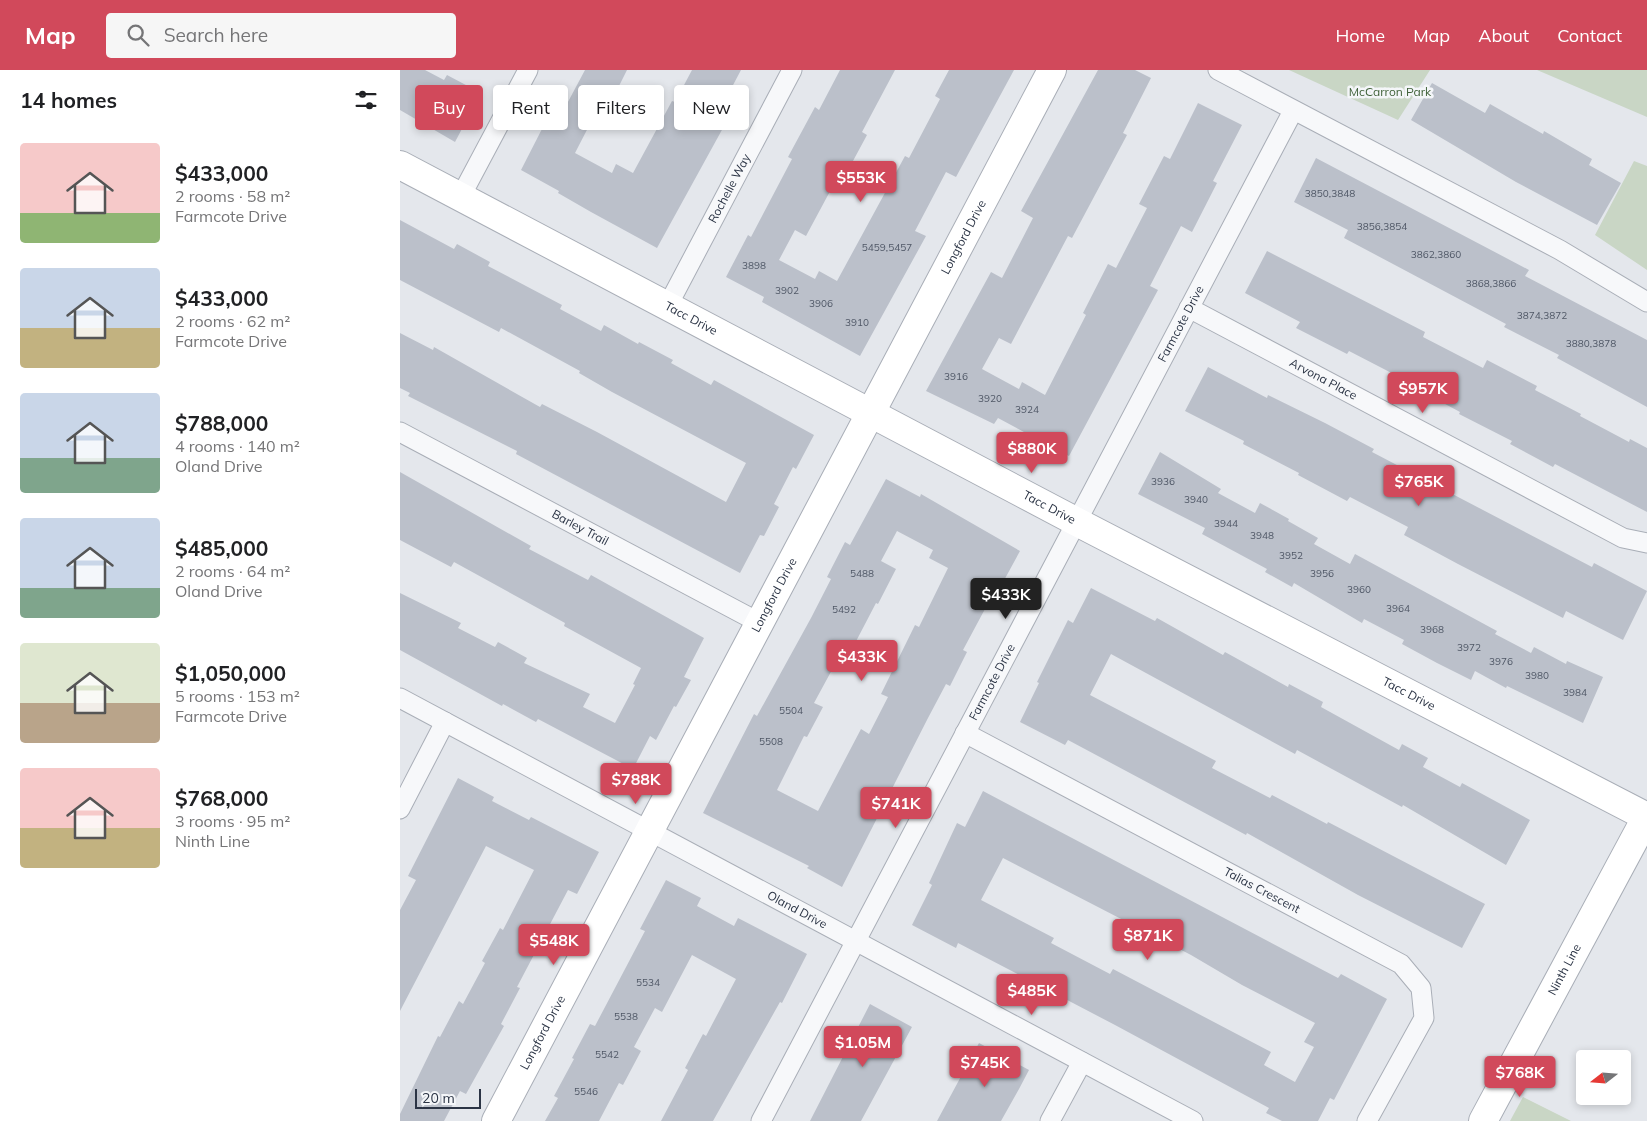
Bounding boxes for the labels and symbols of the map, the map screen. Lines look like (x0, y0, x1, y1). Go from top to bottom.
park label: McCarron Park (1349, 84, 1432, 99)
street label: Rochelle Way (705, 151, 754, 225)
pin: $553K (826, 160, 896, 203)
house number: 3850,3848 (1305, 187, 1355, 200)
street label: Longford Drive (937, 197, 989, 277)
house number: 3856,3854 (1357, 220, 1407, 233)
house number: 5459,5457 (862, 241, 912, 254)
house number: 3862,3860 (1411, 248, 1461, 261)
house number: 3898 (742, 259, 766, 272)
house number: 3868,3866 (1466, 277, 1516, 290)
street label: Farmcote Drive (1154, 283, 1207, 364)
house number: 3902 (775, 284, 799, 297)
house number: 3906 (809, 297, 833, 310)
street label: Tacc Drive (662, 298, 720, 338)
house number: 3874,3872 (1517, 309, 1567, 322)
house number: 3910 (845, 316, 869, 329)
house number: 3880,3878 (1566, 337, 1616, 350)
street label: Arvona Place (1287, 355, 1360, 403)
house number: 3916 (944, 370, 968, 383)
pin: $957K (1388, 372, 1458, 414)
house number: 3920 (978, 392, 1002, 405)
house number: 3924 (1015, 403, 1039, 416)
pin: $880K (997, 432, 1067, 474)
pin: $765K (1384, 464, 1454, 507)
house number: 3936 (1151, 475, 1175, 488)
street label: Tacc Drive (1021, 487, 1078, 527)
house number: 3940 (1184, 493, 1208, 506)
street label: Barley Trail (549, 506, 611, 548)
house number: 3944 (1214, 517, 1238, 530)
house number: 3948 (1250, 529, 1274, 542)
house number: 3952 (1279, 549, 1303, 562)
street label: Longford Drive (748, 555, 800, 635)
house number: 5488 (850, 567, 874, 580)
house number: 3956 (1310, 567, 1334, 580)
pin: $433K (971, 578, 1041, 620)
house number: 3960 (1347, 583, 1371, 596)
house number: 3964 (1386, 602, 1410, 615)
house number: 5492 (832, 603, 856, 616)
house number: 3968 (1420, 623, 1444, 636)
pin: $433K (827, 640, 897, 682)
street label: Farmcote Drive (965, 641, 1018, 723)
house number: 3972 (1457, 641, 1481, 654)
house number: 3976 (1489, 655, 1513, 668)
house number: 3980 (1525, 669, 1549, 682)
street label: Tacc Drive (1380, 673, 1438, 713)
house number: 3984 (1563, 686, 1587, 699)
house number: 5504 (779, 704, 803, 717)
house number: 5508 (759, 735, 783, 748)
pin: $788K (601, 762, 671, 805)
pin: $741K (861, 786, 931, 829)
street label: Talias Crescent (1221, 864, 1303, 916)
street label: Oland Drive (765, 887, 830, 931)
pin: $871K (1113, 918, 1183, 961)
pin: $548K (519, 924, 589, 966)
street label: Ninth Line (1544, 941, 1584, 998)
pin: $485K (997, 974, 1067, 1016)
house number: 5534 (636, 976, 660, 989)
street label: Longford Drive (517, 993, 568, 1072)
house number: 5538 (614, 1010, 638, 1023)
pin: $1.05M (822, 1026, 904, 1068)
pin: $745K (950, 1046, 1020, 1088)
house number: 5542 (595, 1048, 619, 1061)
north arrow (1576, 1050, 1631, 1105)
pin: $768K (1485, 1056, 1555, 1098)
house number: 5546 (574, 1085, 598, 1098)
scale bar (415, 1086, 481, 1109)

